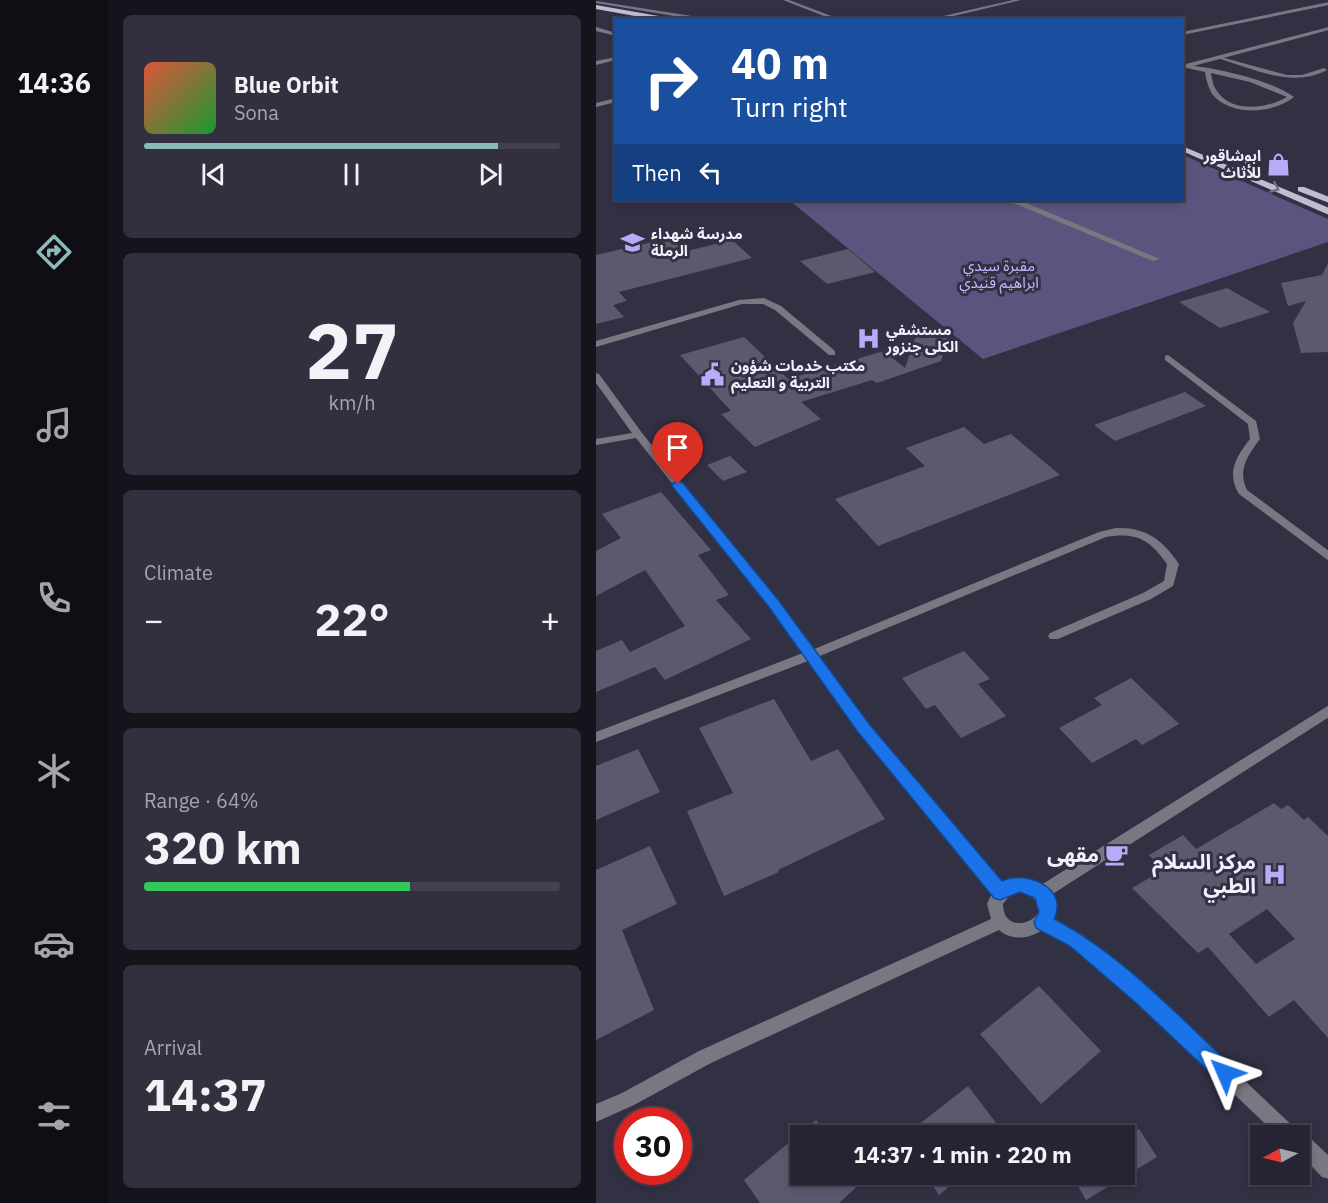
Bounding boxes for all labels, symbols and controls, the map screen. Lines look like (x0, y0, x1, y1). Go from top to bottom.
text: 40 m (731, 36, 829, 91)
icon: right (632, 42, 710, 120)
text: 14:36 (17, 65, 91, 100)
text: Blue Orbit (234, 70, 339, 99)
text: Turn right (731, 89, 848, 124)
text: Sona (234, 99, 279, 126)
place label: ابوشاقور للأثاث (1203, 146, 1261, 182)
shop icon: ابوشاقور للأثاث (1266, 152, 1292, 178)
icon: left (694, 156, 727, 189)
icon: previous (197, 158, 230, 191)
icon: pause (335, 158, 368, 191)
icon: next (474, 158, 507, 191)
text: Then (632, 158, 682, 187)
one-way arrow (1268, 181, 1279, 193)
place label: مدرسة شهداء الرملة (651, 224, 743, 260)
school or university icon: مدرسة شهداء الرملة (620, 230, 646, 256)
icon: directions (33, 231, 75, 273)
park label: مقبرة سيدي ابراهيم قنيدي (959, 256, 1039, 294)
text: 27 (305, 299, 399, 400)
place label: مستشفي الكلى جنزور (885, 320, 958, 356)
hospital icon: مستشفي الكلى جنزور (855, 326, 881, 352)
place label: مكتب خدمات شؤون التربية و التعليم (731, 356, 865, 394)
public building icon: مكتب خدمات شؤون التربية و التعليم (700, 362, 726, 388)
text: km/h (328, 389, 376, 416)
icon: music (33, 404, 75, 446)
pin (652, 422, 703, 484)
icon: arrive (661, 431, 694, 464)
text: Climate (144, 559, 213, 586)
icon: phone (33, 577, 75, 619)
text: 22° (314, 590, 390, 648)
text: − (144, 598, 164, 641)
text: + (540, 598, 560, 641)
icon: climate (33, 750, 75, 792)
text: Range · 64% (144, 787, 259, 814)
text: 320 km (144, 818, 302, 876)
place label: مقهى (1047, 840, 1099, 868)
cafe icon: مقهى (1104, 842, 1130, 868)
place label: مركز السلام الطبي (1152, 847, 1256, 903)
hospital icon: مركز السلام الطبي (1261, 861, 1287, 887)
icon: car (33, 923, 75, 965)
text: Arrival (144, 1034, 202, 1061)
position arrow (1193, 1041, 1257, 1105)
text: 14:37 (144, 1065, 267, 1123)
icon: filters (33, 1095, 75, 1137)
speed limit sign: 30 (614, 1107, 692, 1185)
north arrow (1250, 1125, 1310, 1185)
map controls (1250, 1125, 1310, 1185)
text: 14:37 · 1 min · 220 m (853, 1140, 1072, 1169)

